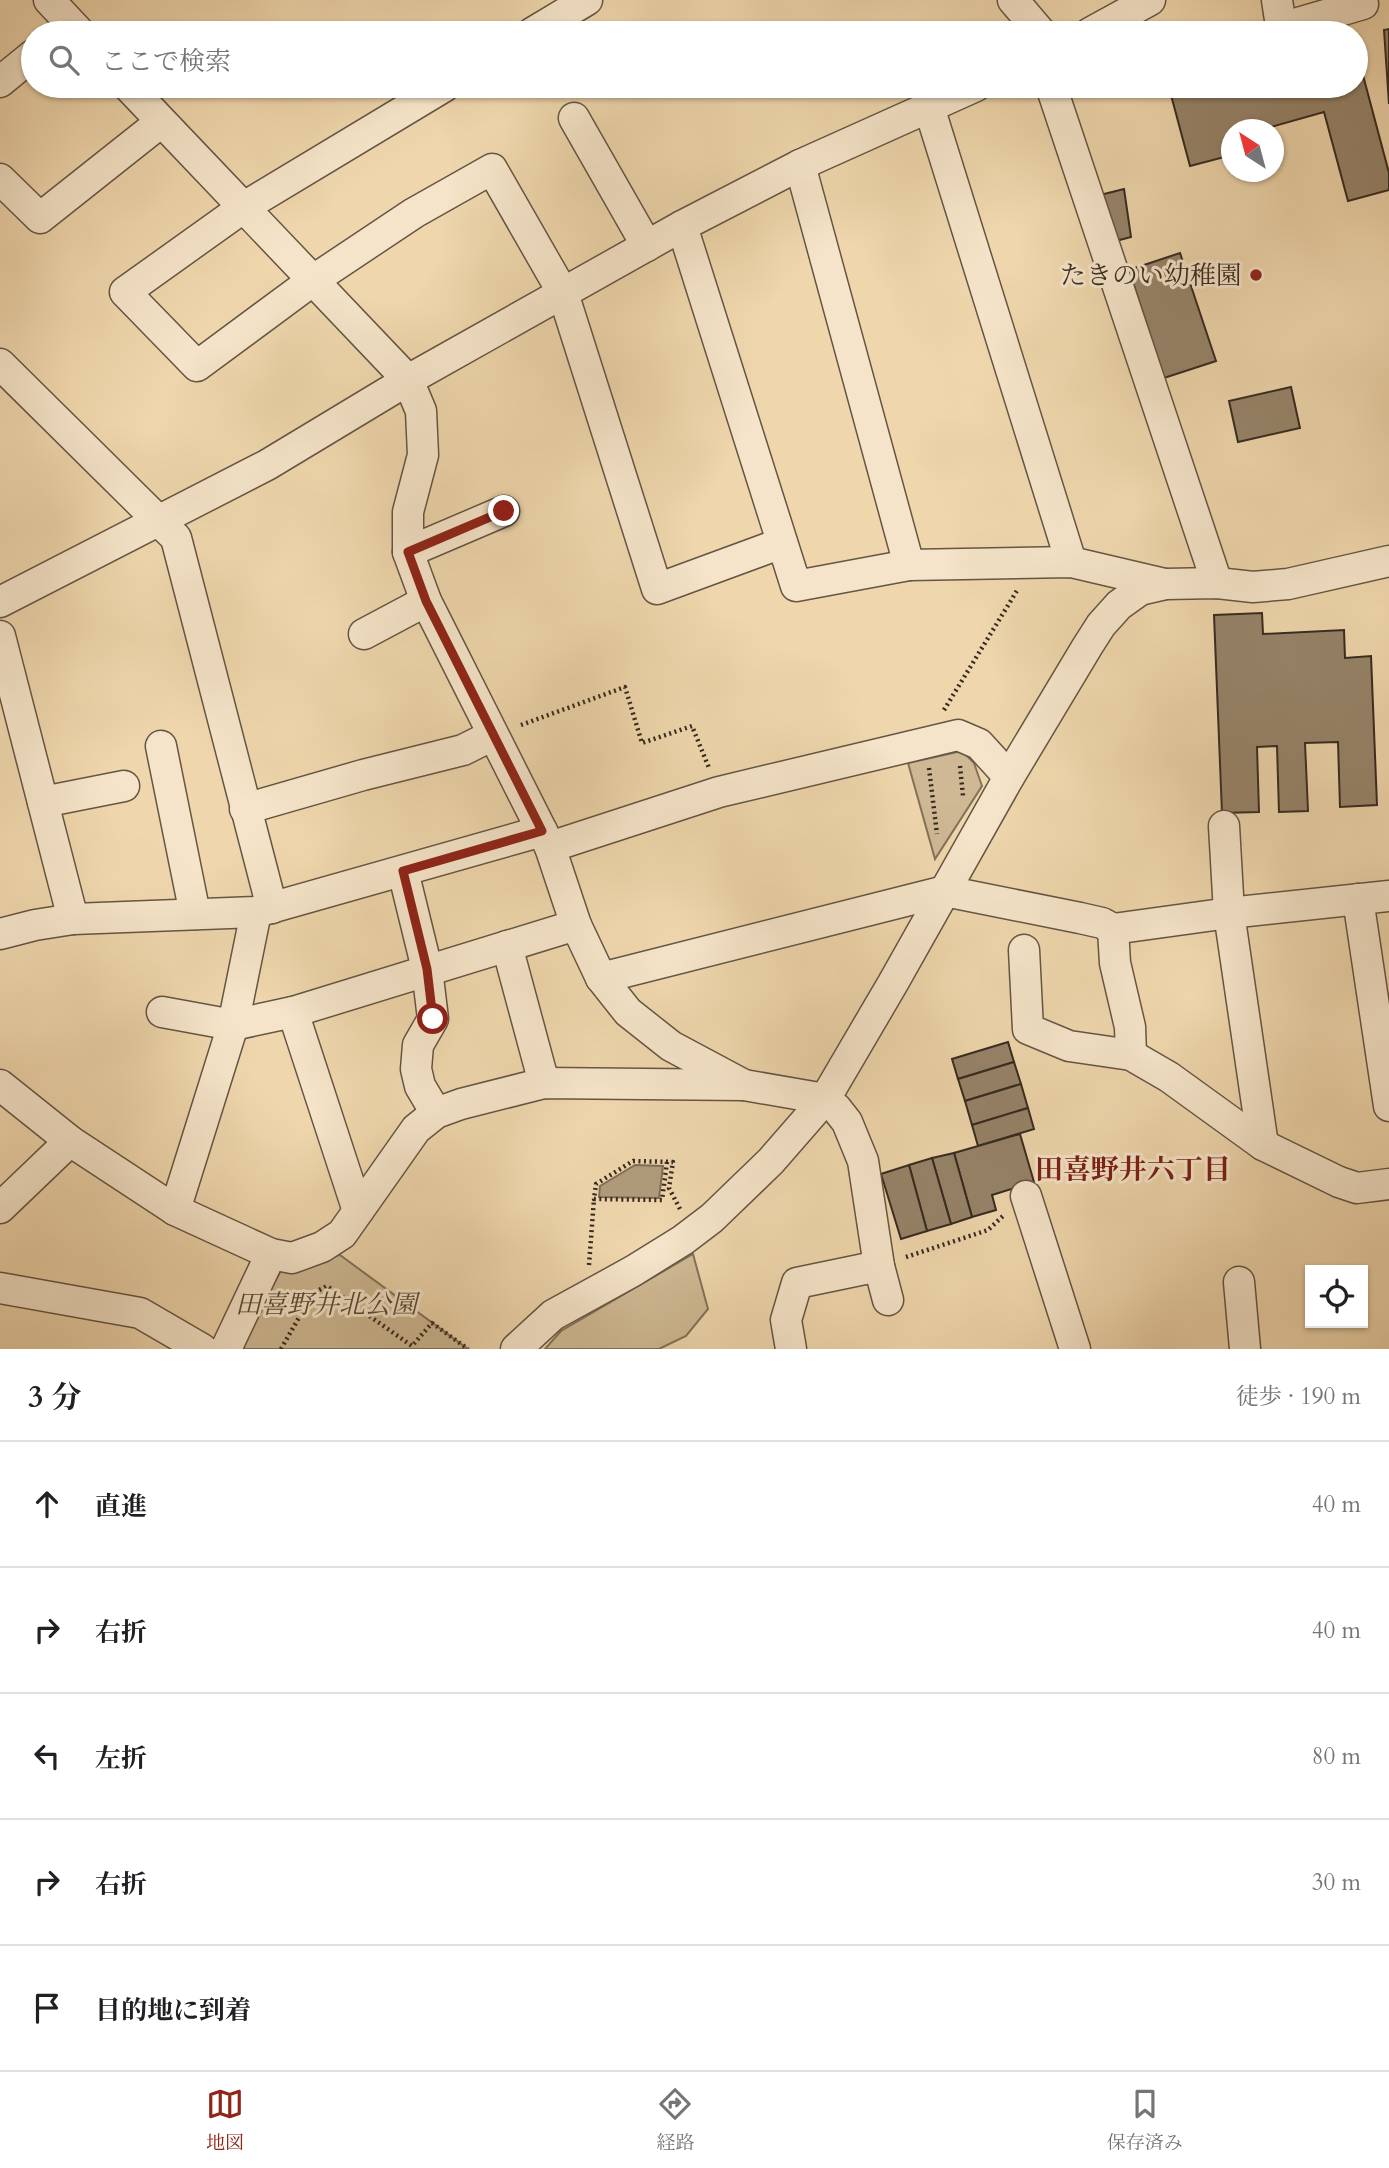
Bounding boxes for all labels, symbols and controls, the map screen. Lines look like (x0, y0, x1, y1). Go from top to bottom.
search box (21, 21, 1368, 98)
icon: search (45, 41, 83, 79)
text: ここで検索 (101, 44, 231, 79)
north arrow (1221, 119, 1284, 182)
place label: たきのい幼稚園 (1060, 258, 1242, 293)
marker: たきのい幼稚園 (1248, 267, 1264, 283)
route end (488, 495, 519, 526)
route start (417, 1003, 448, 1034)
district label: 田喜野井六丁目 (1035, 1151, 1231, 1189)
map controls (1305, 1265, 1368, 1328)
button: locate (1305, 1265, 1368, 1328)
park label: 田喜野井北公園 (235, 1287, 421, 1322)
text: 3 分 (28, 1377, 81, 1418)
text: 徒歩 · 190 m (1236, 1381, 1361, 1412)
icon: ahead (28, 1485, 66, 1523)
text: 直進 (95, 1489, 147, 1524)
text: 40 m (1312, 1489, 1361, 1520)
icon: right (28, 1611, 66, 1649)
text: 右折 (95, 1615, 147, 1650)
text: 40 m (1312, 1615, 1361, 1646)
icon: left (28, 1737, 66, 1775)
text: 左折 (95, 1741, 147, 1776)
text: 80 m (1312, 1741, 1361, 1772)
icon: right (28, 1863, 66, 1901)
text: 右折 (95, 1867, 147, 1902)
text: 30 m (1312, 1867, 1361, 1898)
icon: arrive (28, 1989, 66, 2027)
text: 目的地に到着 (95, 1993, 251, 2028)
tab: 地図 (206, 2085, 244, 2156)
tab: 経路 (656, 2085, 695, 2156)
tab: 保存済み (1107, 2085, 1183, 2156)

